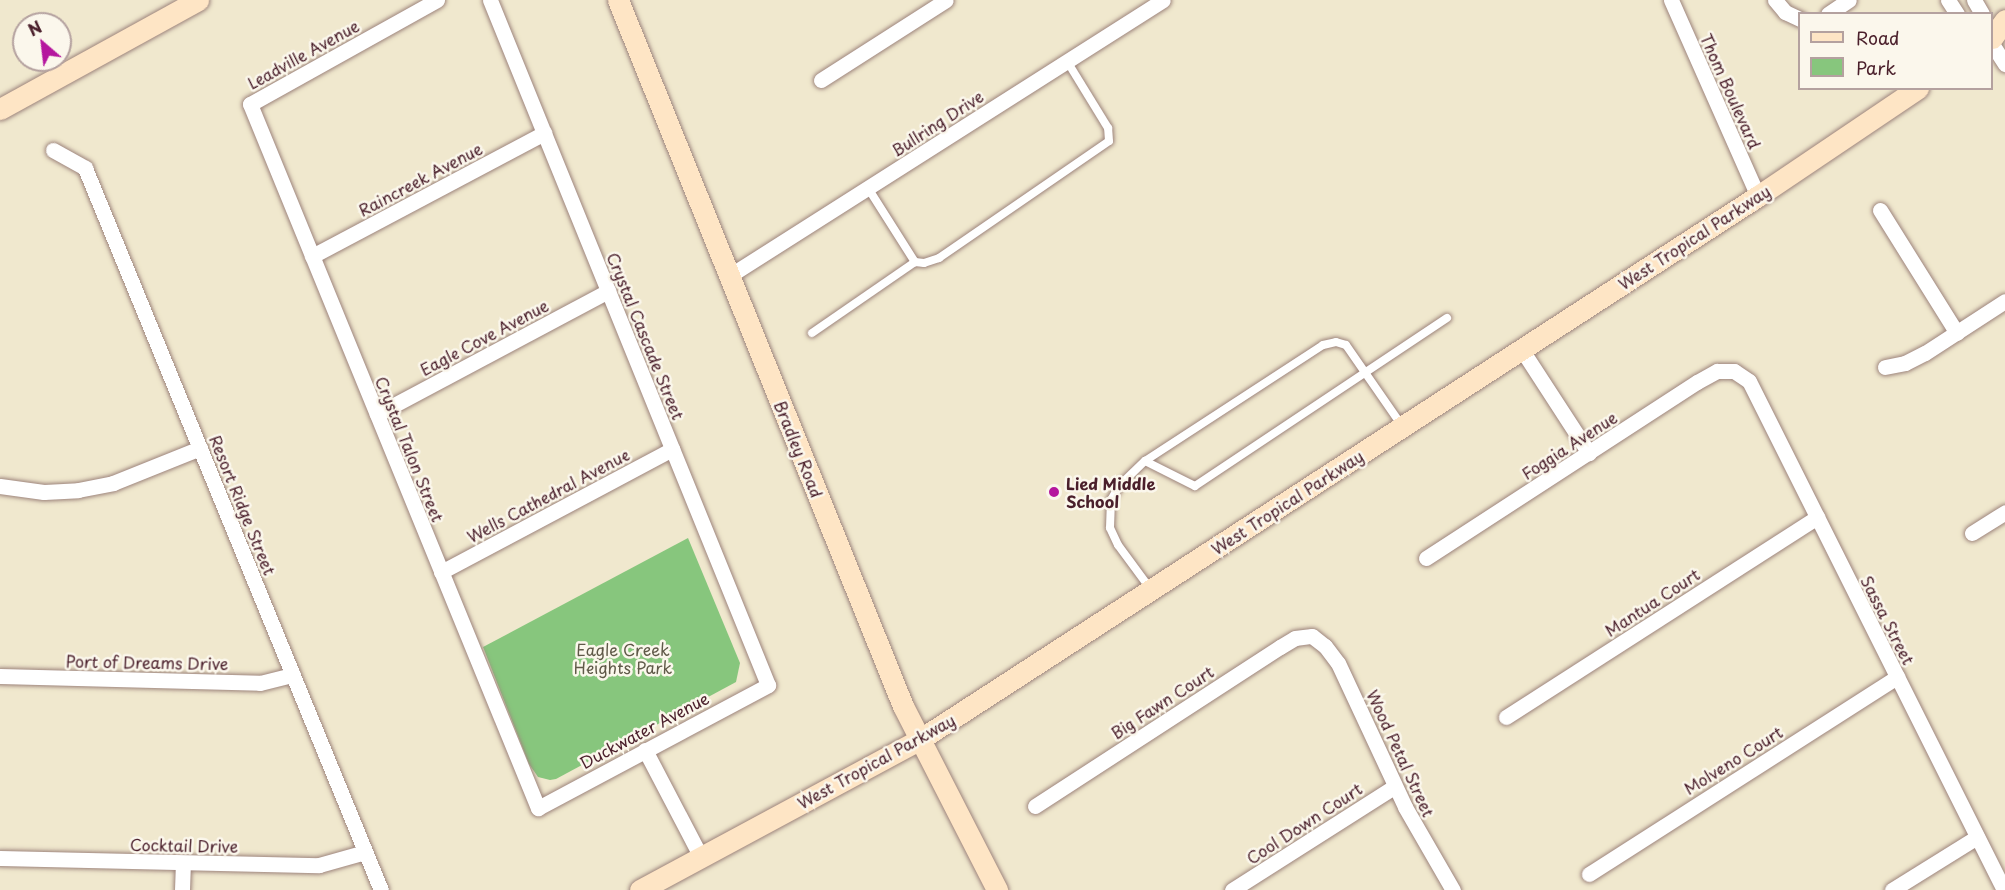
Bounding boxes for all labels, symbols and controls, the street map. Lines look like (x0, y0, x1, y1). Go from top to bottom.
north arrow (12, 12, 72, 72)
legend (1798, 12, 1993, 90)
text: N (23, 14, 46, 41)
street label: Leadville Avenue (244, 15, 362, 93)
text: Road (1856, 24, 1900, 51)
street label: Thom Boulevard (1697, 30, 1765, 152)
text: Park (1856, 54, 1896, 81)
street label: Bullring Drive (887, 86, 987, 160)
street label: Raincreek Avenue (355, 138, 485, 220)
street label: West Tropical Parkway (1614, 180, 1774, 294)
street label: Crystal Cascade Street (603, 249, 689, 423)
street label: Eagle Cove Avenue (416, 295, 552, 379)
street label: Crystal Talon Street (372, 373, 448, 525)
street label: Bradley Road (771, 397, 827, 501)
street label: Foggia Avenue (1517, 407, 1621, 483)
street label: Resort Ridge Street (206, 432, 280, 578)
street label: Wells Cathedral Avenue (464, 444, 632, 546)
street label: West Tropical Parkway (1207, 445, 1367, 559)
place label: Lied Middle School (1066, 473, 1157, 511)
marker: Lied Middle School (1047, 485, 1061, 499)
street label: Mantua Court (1601, 564, 1703, 640)
street label: Sassa Street (1857, 572, 1919, 668)
park label: Eagle Creek Heights Park (574, 639, 672, 677)
street label: Port of Dreams Drive (65, 651, 229, 673)
street label: Big Fawn Court (1107, 662, 1217, 742)
street label: Wood Petal Street (1363, 686, 1439, 820)
street label: Duckwater Avenue (576, 688, 712, 772)
street label: West Tropical Parkway (793, 709, 959, 813)
street label: Molveno Court (1680, 722, 1786, 798)
street label: Cool Down Court (1243, 779, 1365, 867)
street label: Cocktail Drive (129, 834, 239, 856)

